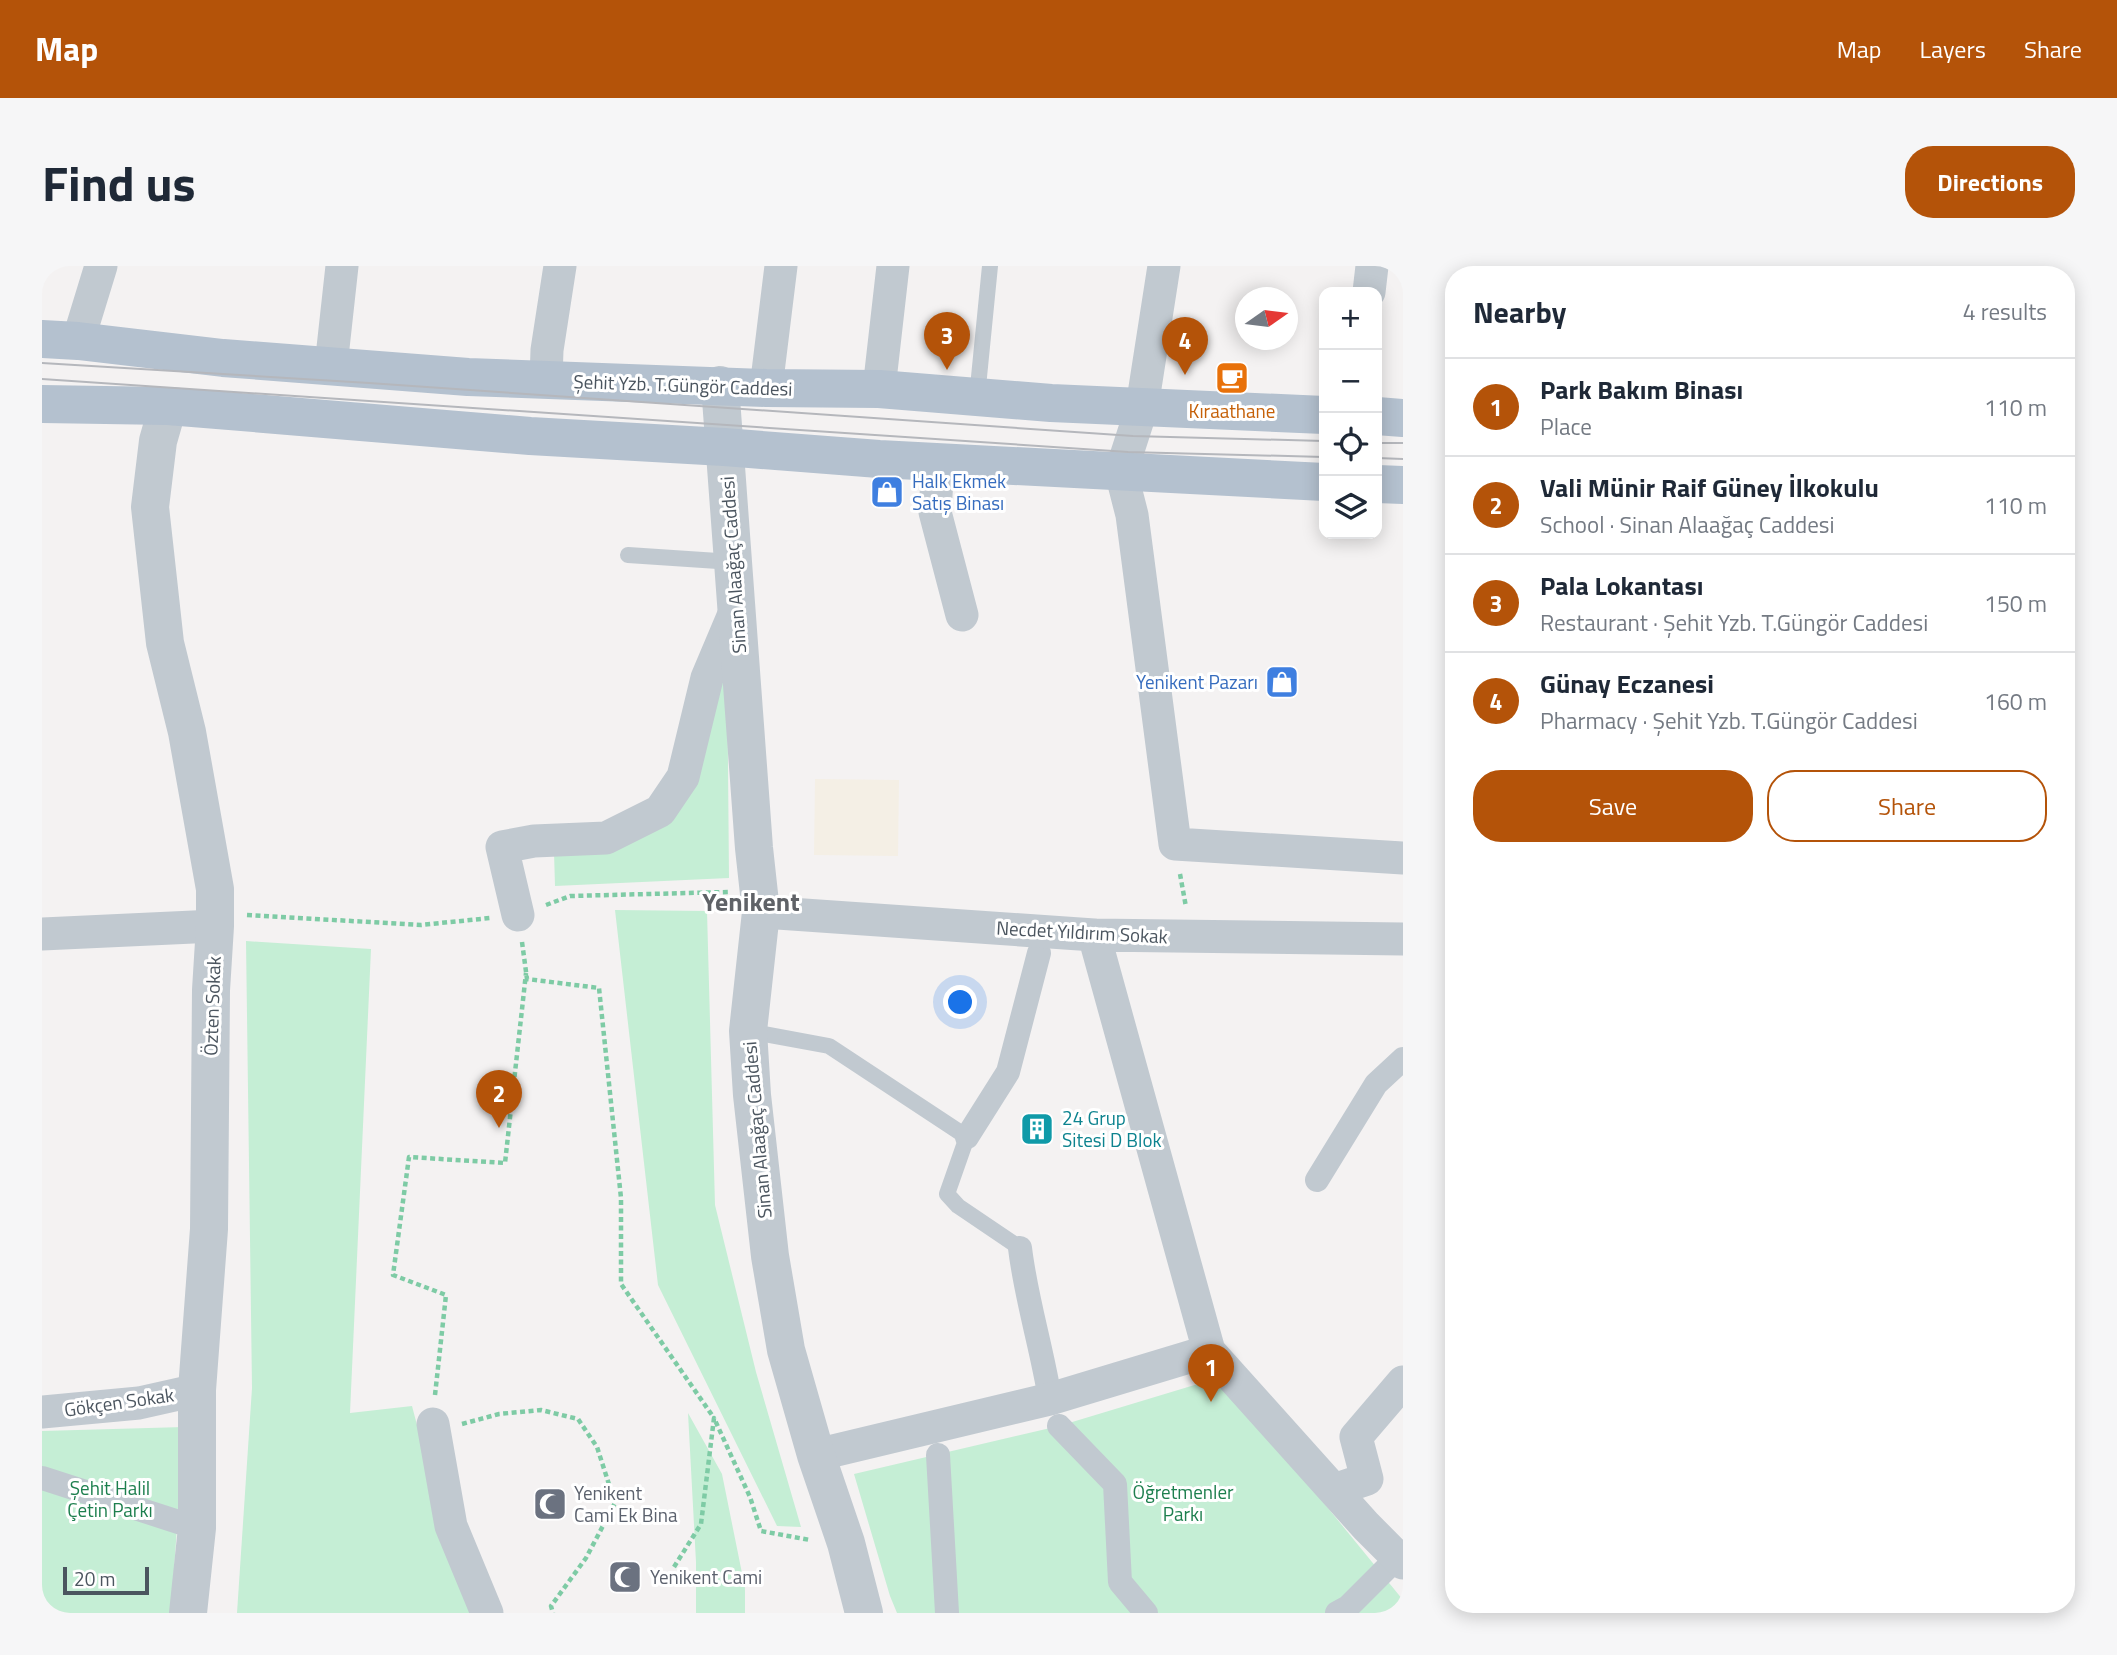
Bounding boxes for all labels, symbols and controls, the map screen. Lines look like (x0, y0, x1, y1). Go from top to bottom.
text: Map (35, 24, 98, 74)
text: Map (1837, 31, 1882, 67)
text: Layers (1920, 31, 1986, 67)
text: Share (2024, 31, 2082, 67)
text: Find us (42, 145, 196, 220)
button: Directions (1905, 146, 2075, 218)
north arrow (1235, 287, 1298, 350)
map controls (1319, 287, 1382, 539)
button: + (1319, 287, 1382, 350)
text: Nearby (1473, 289, 1566, 335)
text: 4 results (1963, 294, 2047, 329)
pin: 3 (924, 312, 970, 370)
pin: 4 (1162, 317, 1208, 375)
button: − (1319, 350, 1382, 413)
cafe icon: Kıraathane (1213, 359, 1251, 397)
street label: Şehit Yzb. T.Güngör Caddesi (573, 366, 793, 403)
text: Park Bakım Binası (1540, 370, 1743, 409)
text: 1 (1490, 390, 1502, 425)
text: 110 m (1984, 390, 2047, 425)
place label: Kıraathane (1189, 396, 1275, 425)
text: Place (1540, 409, 1592, 444)
button: locate (1319, 413, 1382, 476)
place label: Halk Ekmek Satış Binası (912, 466, 1006, 517)
text: Vali Münir Raif Güney İlkokulu (1540, 468, 1879, 507)
shop icon: Halk Ekmek Satış Binası (868, 473, 906, 511)
street label: Sinan Alaağaç Caddesi (712, 475, 753, 655)
button: layers (1319, 476, 1382, 539)
text: 2 (1490, 488, 1502, 523)
text: 110 m (1984, 488, 2047, 523)
text: School · Sinan Alaağaç Caddesi (1540, 507, 1835, 542)
text: Pala Lokantası (1540, 566, 1703, 605)
text: 3 (1490, 586, 1502, 621)
text: 150 m (1984, 586, 2047, 621)
text: Restaurant · Şehit Yzb. T.Güngör Caddesi (1540, 605, 1928, 640)
shop icon: Yenikent Pazarı (1263, 663, 1301, 701)
text: Günay Eczanesi (1540, 664, 1714, 703)
place label: Yenikent Pazarı (1136, 667, 1258, 696)
text: 4 (1490, 684, 1502, 719)
text: 160 m (1984, 684, 2047, 719)
text: Pharmacy · Şehit Yzb. T.Güngör Caddesi (1540, 703, 1918, 738)
button: Save (1473, 770, 1753, 842)
button: Share (1767, 770, 2047, 842)
district label: Yenikent (702, 882, 800, 921)
street label: Necdet Yıldırım Sokak (996, 913, 1168, 950)
street label: Özten Sokak (195, 956, 228, 1056)
your location (943, 985, 977, 1019)
street label: Sinan Alaağaç Caddesi (734, 1040, 779, 1220)
pin: 2 (476, 1070, 522, 1128)
place label: 24 Grup Sitesi D Blok (1062, 1103, 1162, 1154)
building icon: 24 Grup Sitesi D Blok (1018, 1110, 1056, 1148)
pin: 1 (1188, 1344, 1234, 1402)
street label: Gökçen Sokak (62, 1379, 176, 1424)
park label: Şehit Halil Çetin Parkı (67, 1473, 153, 1524)
park label: Öğretmenler Parkı (1132, 1477, 1234, 1528)
place label: Yenikent Cami Ek Bina (574, 1478, 678, 1529)
mosque icon: Yenikent Cami Ek Bina (531, 1485, 569, 1523)
mosque icon: Yenikent Cami (606, 1558, 644, 1596)
place label: Yenikent Cami (650, 1562, 762, 1591)
scale bar (63, 1564, 149, 1596)
text: 20 m (74, 1564, 115, 1593)

